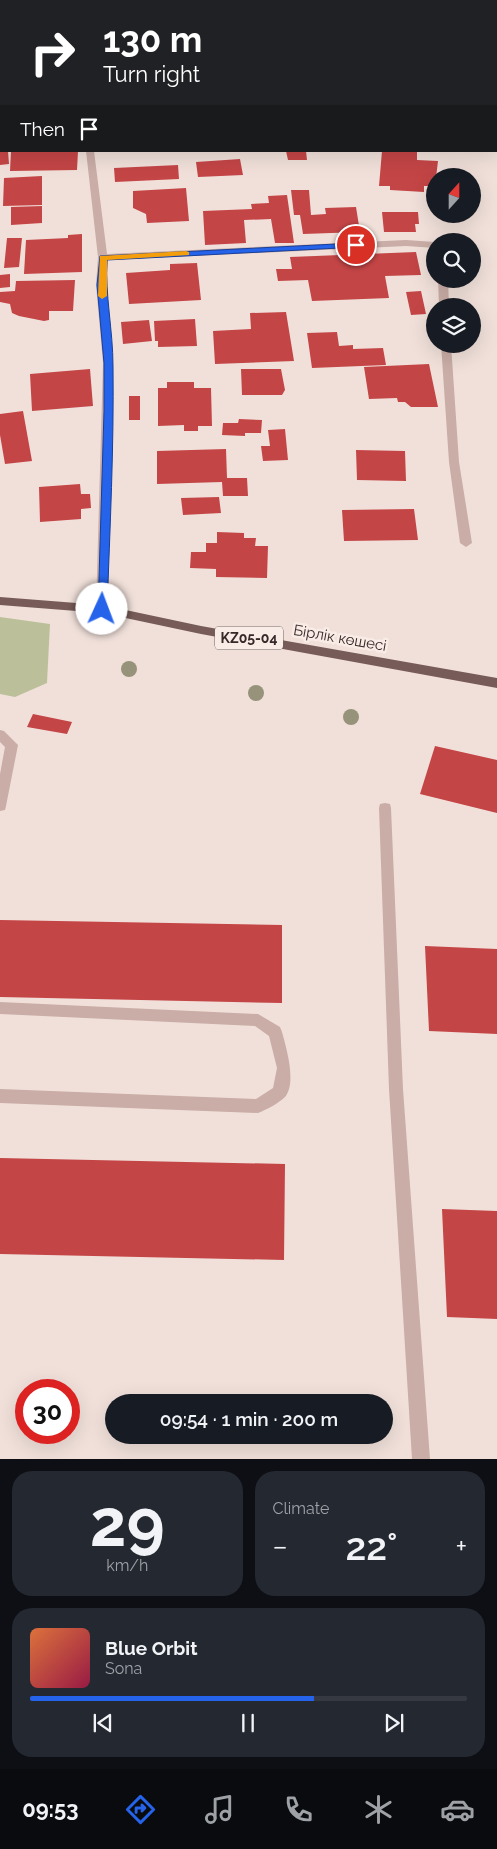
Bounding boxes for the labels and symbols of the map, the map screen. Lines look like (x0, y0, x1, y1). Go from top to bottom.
north arrow (426, 168, 481, 222)
pin (335, 224, 377, 266)
position arrow (75, 582, 127, 634)
street label: Бірлік көшесі (292, 621, 388, 655)
road number: KZ05-04 (215, 626, 283, 650)
speed limit sign: 30 (15, 1379, 80, 1444)

